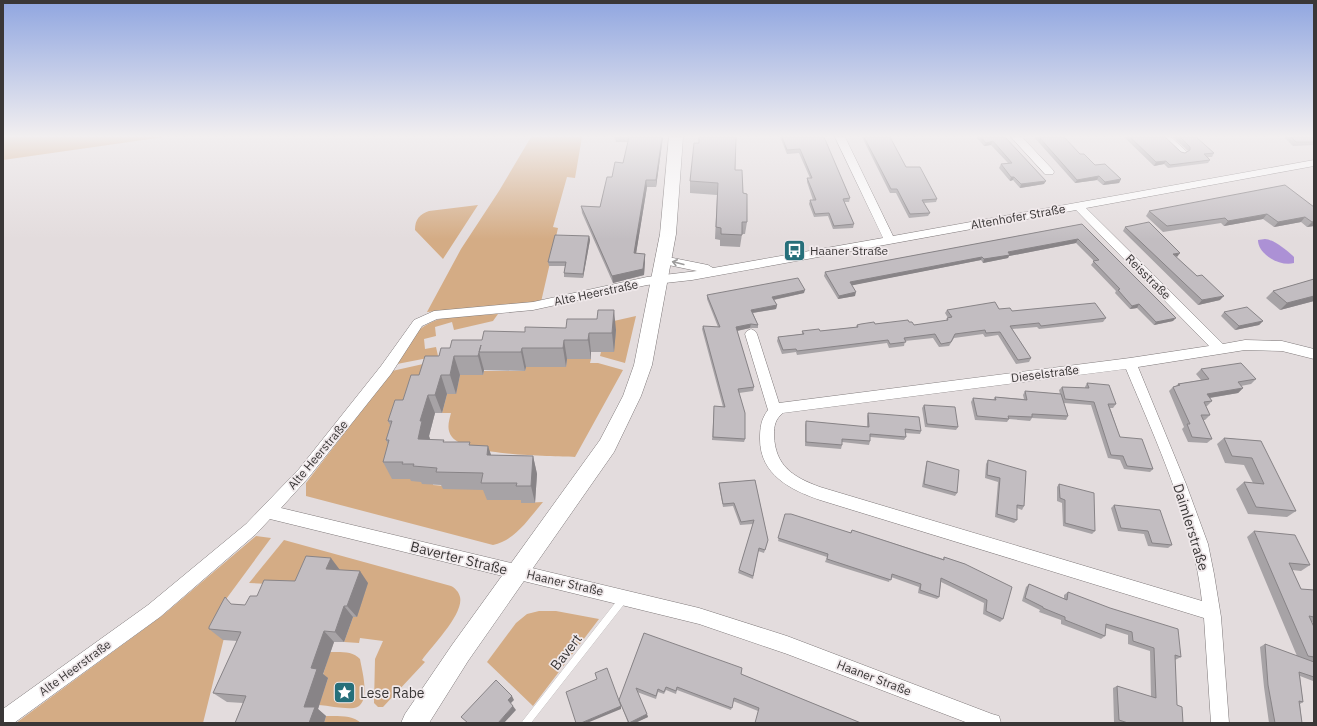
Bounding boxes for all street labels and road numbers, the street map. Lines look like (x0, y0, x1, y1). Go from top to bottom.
street label: Altenhofer Straße (969, 201, 1067, 232)
street label: Reisstraße (1123, 251, 1174, 303)
street label: Alte Heerstraße (552, 276, 640, 309)
street label: Dieselstraße (1010, 362, 1080, 385)
street label: Alte Heerstraße (284, 417, 351, 492)
street label: Daimlerstraße (1169, 481, 1213, 573)
street label: Baverter Straße (409, 537, 510, 579)
street label: Haaner Straße (525, 566, 605, 599)
street label: Bavert (546, 630, 586, 674)
street label: Alte Heerstraße (36, 636, 114, 699)
street label: Haaner Straße (835, 657, 914, 699)

